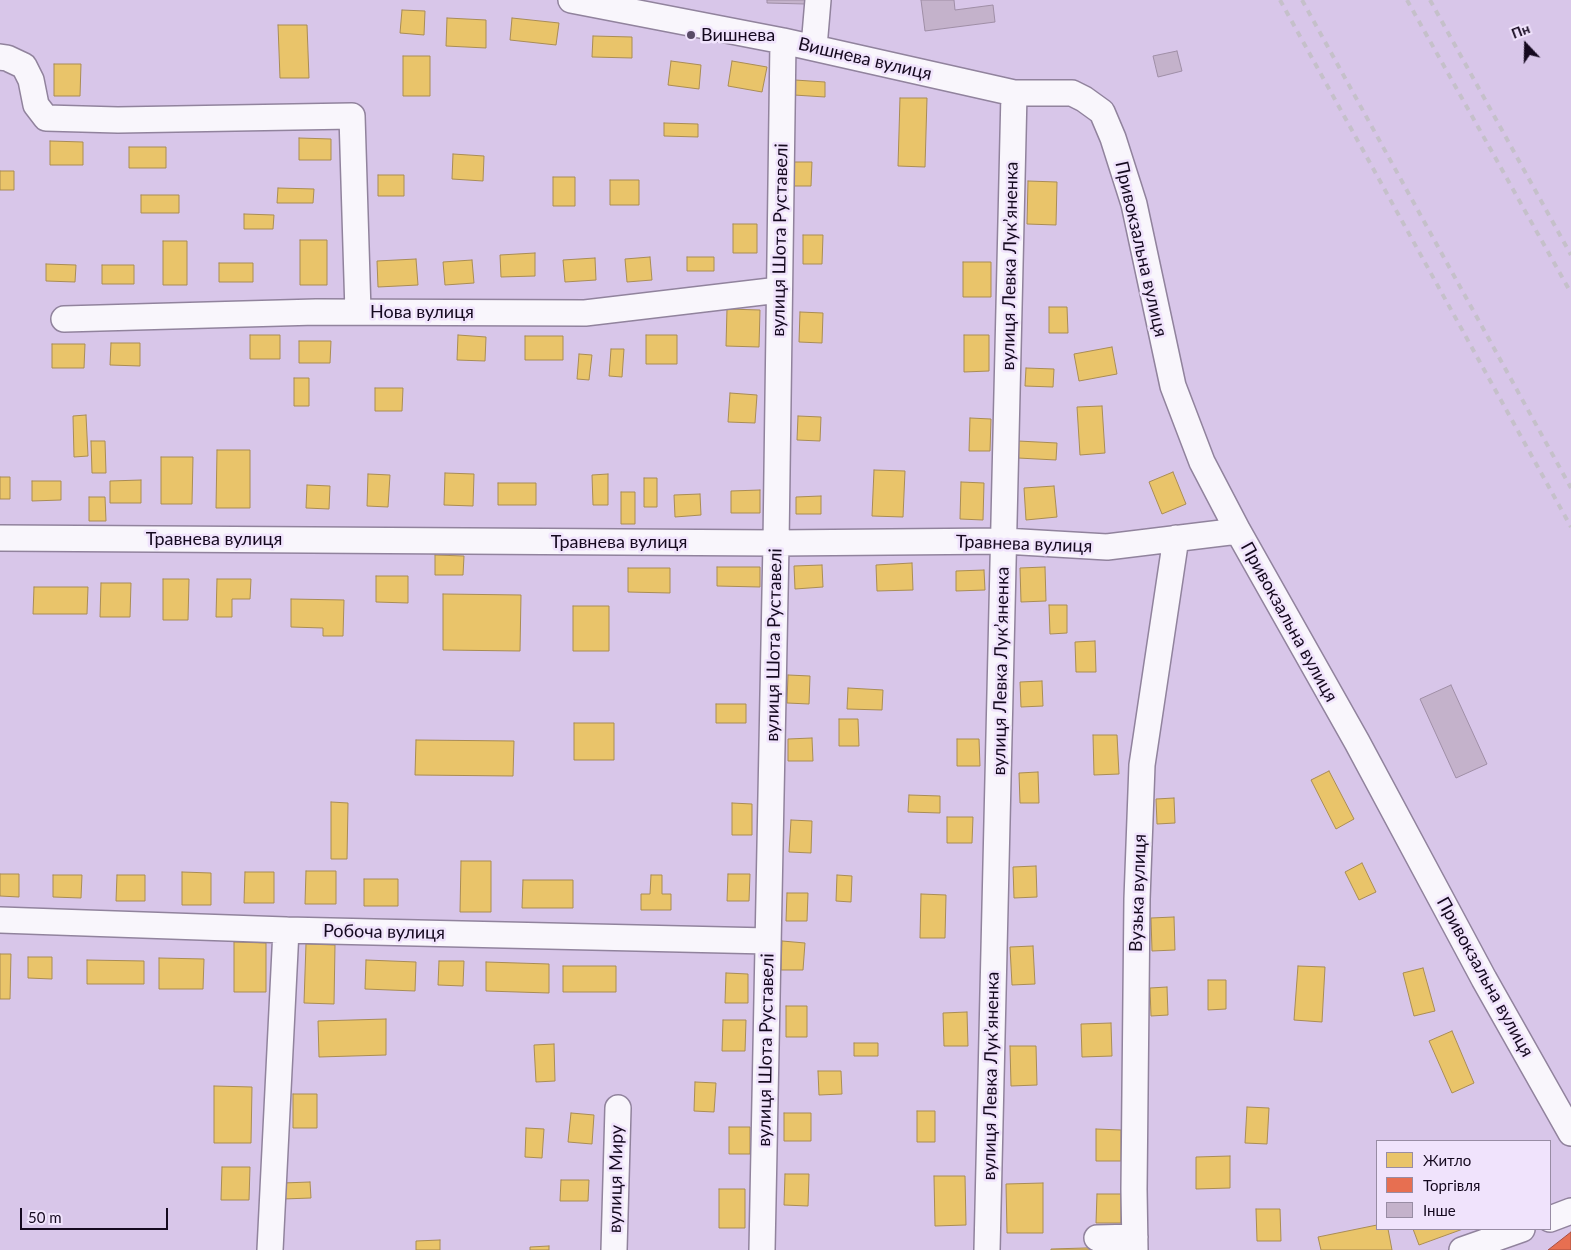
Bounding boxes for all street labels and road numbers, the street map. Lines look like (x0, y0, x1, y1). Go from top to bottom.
street label: Вишнева вулиця (796, 33, 934, 85)
street label: вулиця Шота Руставелі (768, 143, 792, 337)
street label: Привокзальна вулиця (1110, 159, 1172, 339)
street label: вулиця Левка Лукʼяненка (997, 161, 1023, 371)
street label: Нова вулиця (370, 301, 474, 323)
street label: Травнева вулиця (146, 528, 282, 550)
street label: Травнева вулиця (551, 531, 687, 553)
street label: Травнева вулиця (955, 531, 1093, 557)
street label: Привокзальна вулиця (1236, 538, 1342, 706)
street label: вулиця Шота Руставелі (762, 548, 786, 742)
street label: вулиця Левка Лукʼяненка (988, 566, 1014, 776)
street label: Вузька вулиця (1125, 834, 1151, 952)
street label: Привокзальна вулиця (1432, 893, 1538, 1061)
street label: Робоча вулиця (323, 920, 445, 944)
street label: вулиця Шота Руставелі (754, 953, 778, 1147)
street label: вулиця Левка Лукʼяненка (978, 971, 1004, 1181)
street label: вулиця Миру (604, 1125, 628, 1233)

